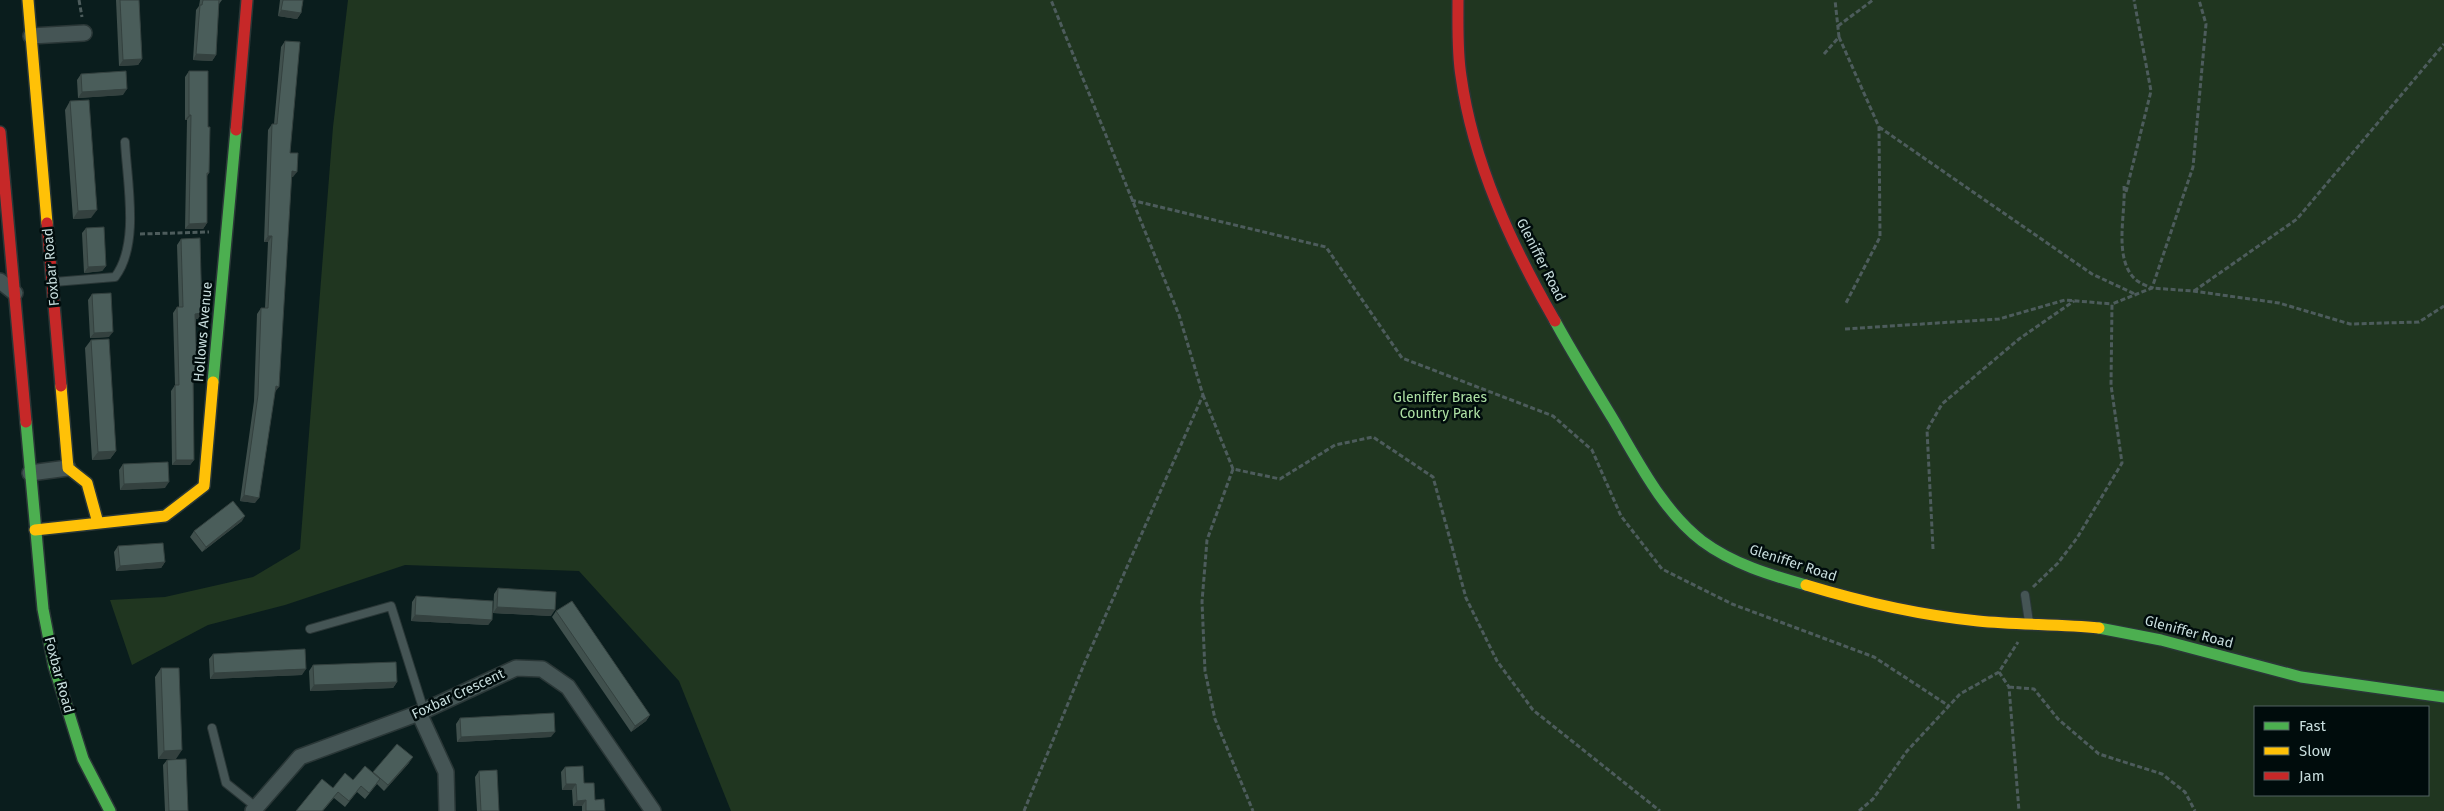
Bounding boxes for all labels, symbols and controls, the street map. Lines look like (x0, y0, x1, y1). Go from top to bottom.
street label: Gleniffer Road (1513, 216, 1569, 304)
street label: Foxbar Road (39, 227, 63, 307)
street label: Hollows Avenue (190, 281, 216, 383)
park label: Gleniffer Braes Country Park (1393, 389, 1487, 422)
street label: Gleniffer Road (1747, 541, 1839, 585)
street label: Gleniffer Road (2143, 612, 2235, 652)
street label: Foxbar Road (41, 635, 77, 715)
street label: Foxbar Crescent (409, 665, 508, 723)
legend (2254, 706, 2429, 796)
text: Fast (2299, 717, 2326, 735)
text: Slow (2299, 742, 2331, 760)
text: Jam (2299, 767, 2325, 785)

